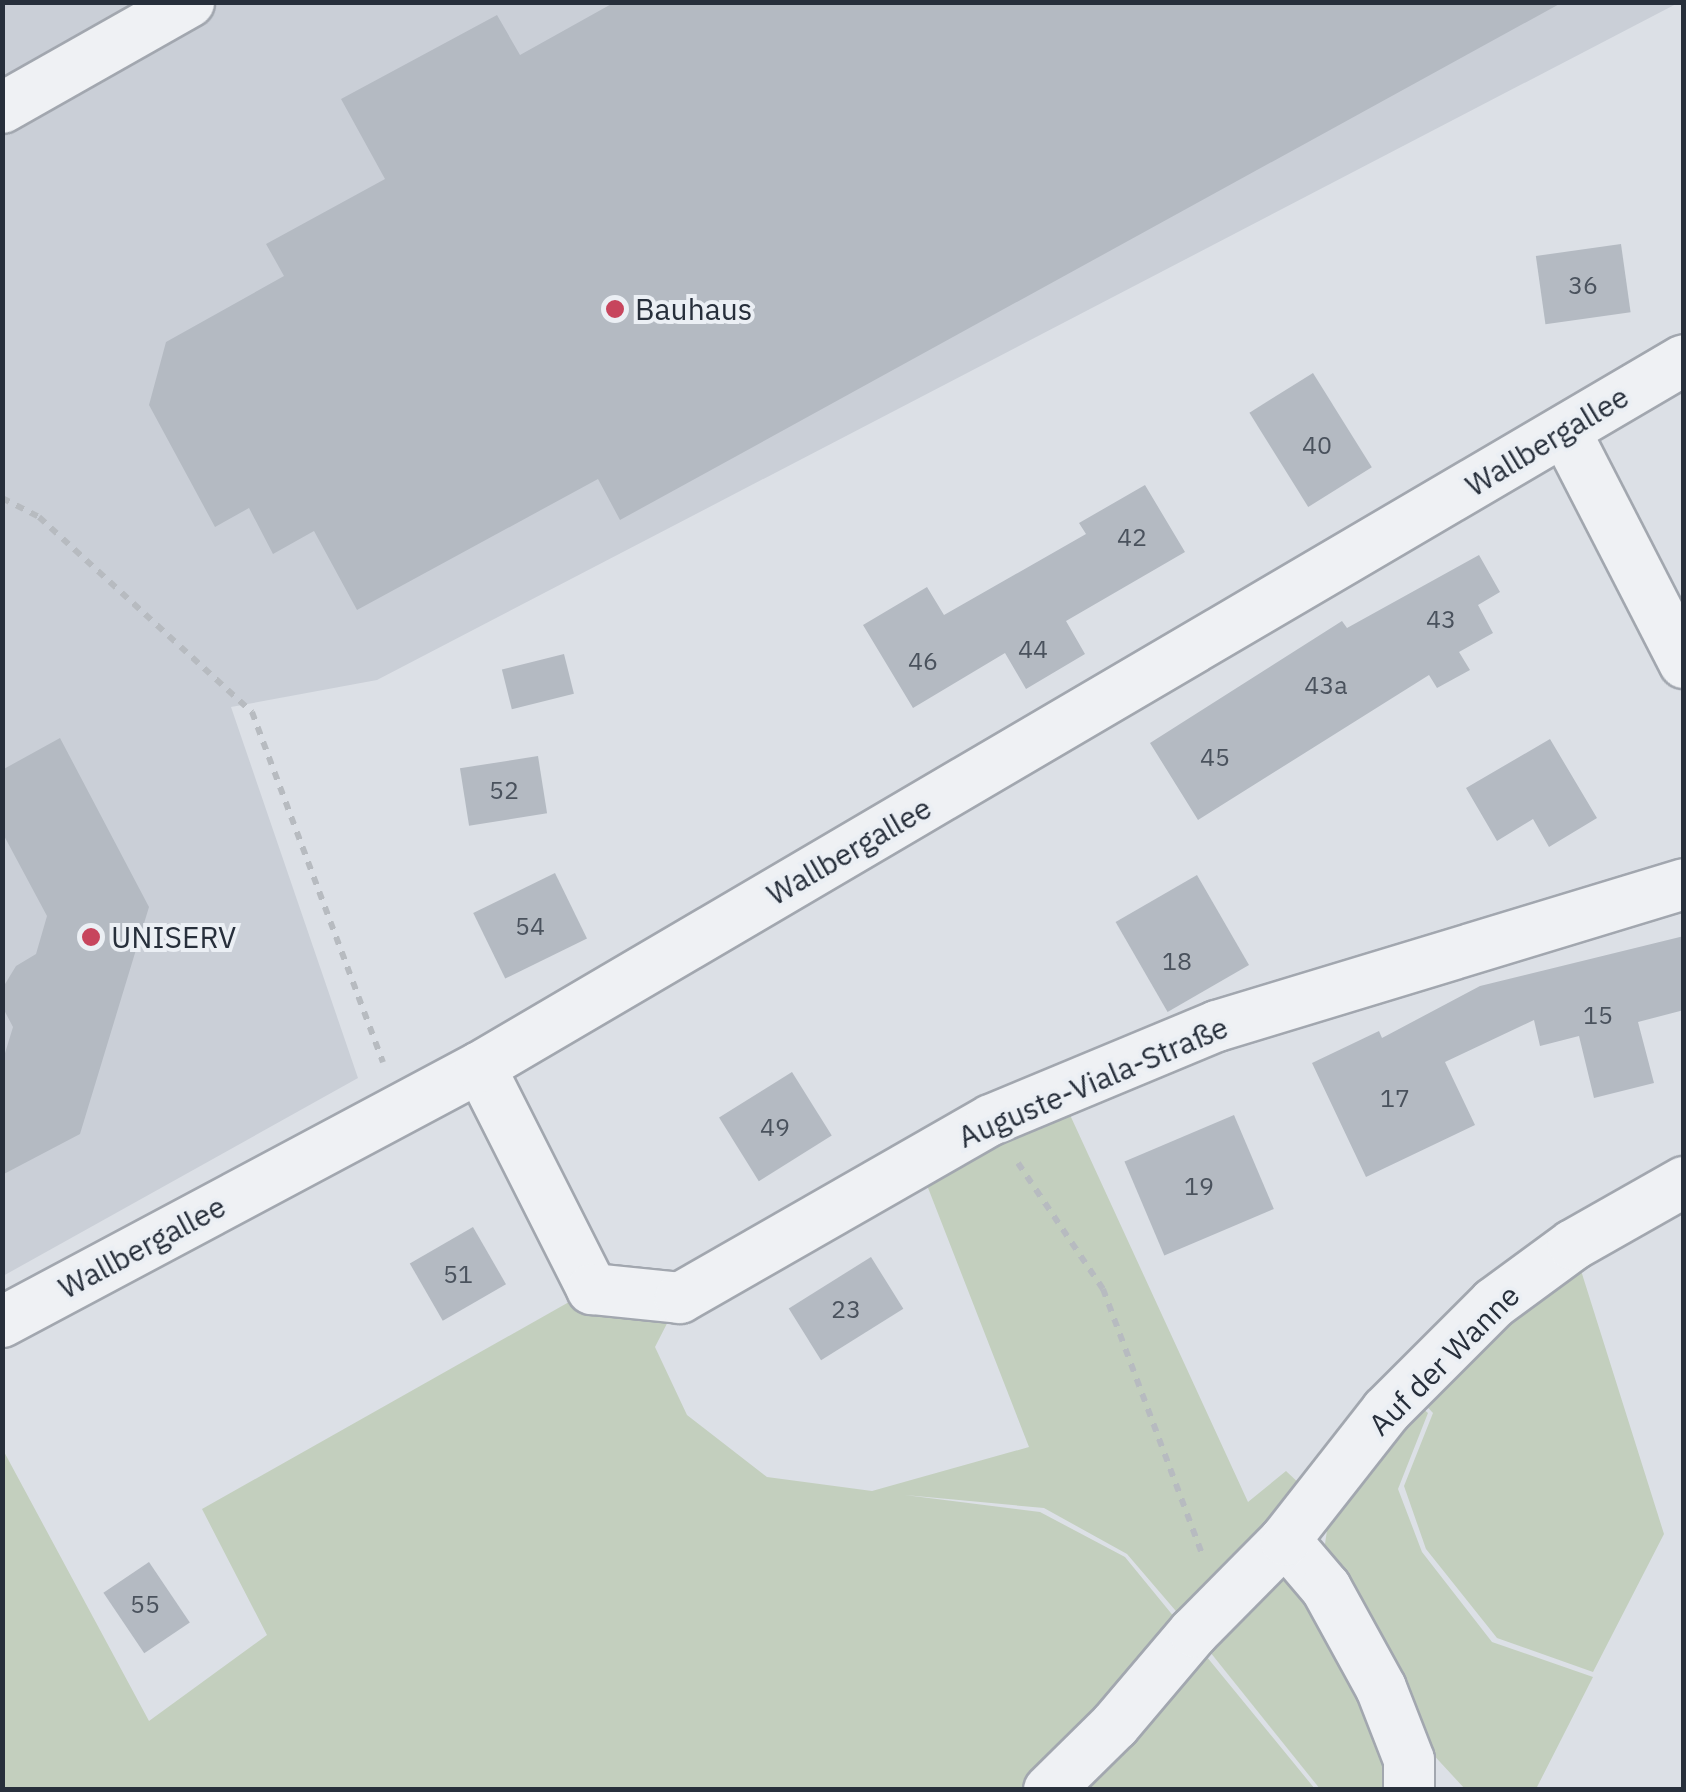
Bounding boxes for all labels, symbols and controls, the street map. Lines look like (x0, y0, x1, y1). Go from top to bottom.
house number: 36 (1568, 270, 1598, 300)
place label: Bauhaus (635, 291, 752, 327)
marker: Bauhaus (604, 298, 626, 320)
street label: Wallbergallee (1459, 378, 1635, 504)
house number: 40 (1302, 430, 1332, 460)
house number: 42 (1117, 522, 1147, 552)
house number: 43 (1426, 604, 1456, 634)
house number: 44 (1018, 634, 1048, 664)
house number: 46 (908, 646, 938, 676)
house number: 43a (1304, 670, 1348, 700)
house number: 45 (1200, 742, 1230, 772)
house number: 52 (489, 775, 519, 805)
street label: Wallbergallee (760, 789, 938, 913)
house number: 54 (515, 911, 545, 941)
place label: UNISERV (111, 919, 236, 955)
marker: UNISERV (80, 926, 102, 948)
house number: 18 (1162, 946, 1192, 976)
house number: 15 (1583, 1000, 1613, 1030)
street label: Auguste-Viala-Straße (953, 1009, 1233, 1155)
house number: 17 (1380, 1083, 1410, 1113)
house number: 49 (760, 1112, 790, 1142)
house number: 19 (1184, 1171, 1214, 1201)
street label: Wallbergallee (52, 1188, 232, 1306)
house number: 51 (443, 1259, 473, 1289)
street label: Auf der Wanne (1361, 1277, 1527, 1443)
house number: 23 (831, 1294, 861, 1324)
house number: 55 (130, 1589, 160, 1619)

